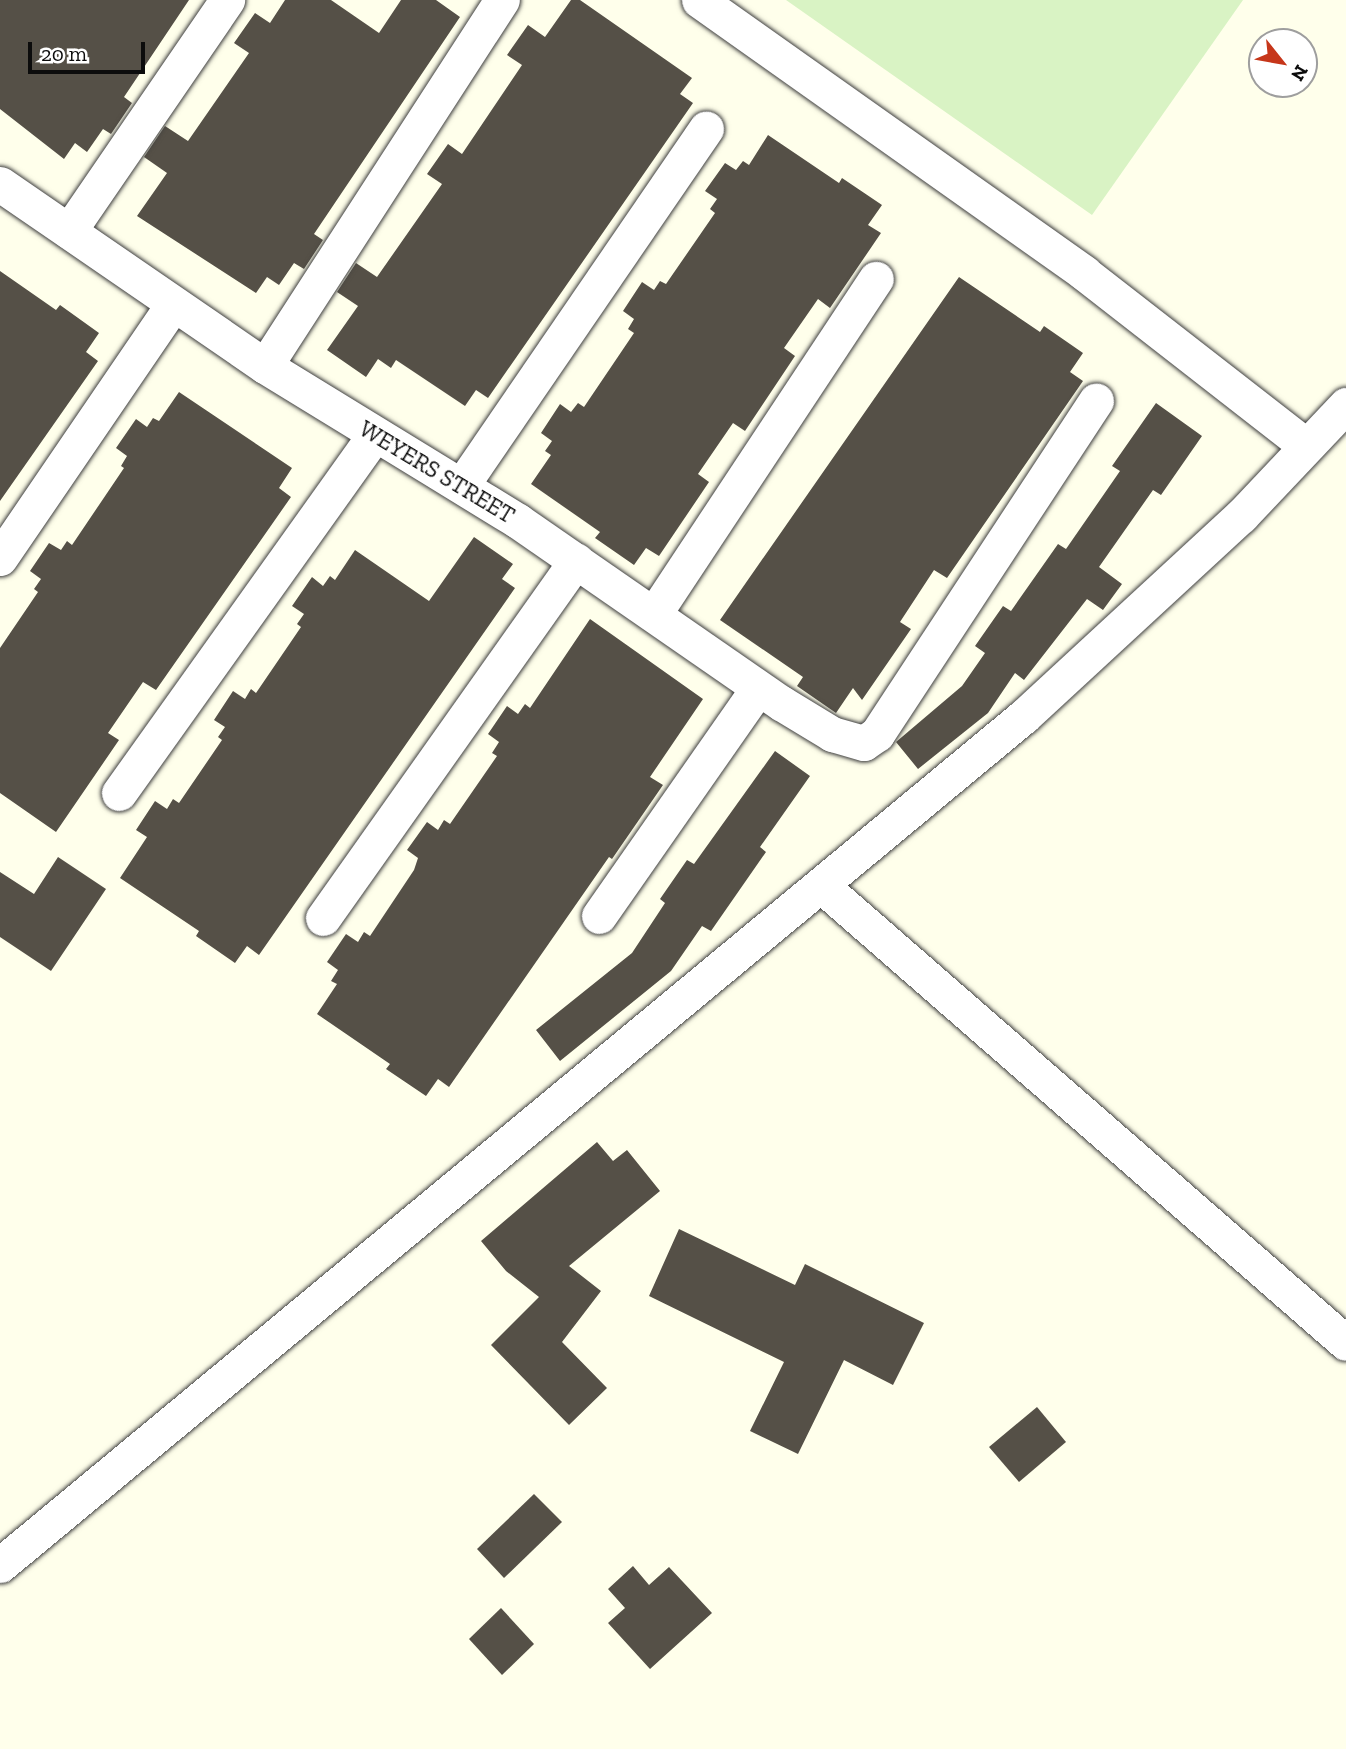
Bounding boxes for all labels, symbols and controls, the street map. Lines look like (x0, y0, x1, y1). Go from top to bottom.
scale bar (32, 28, 149, 72)
north arrow (1248, 28, 1318, 98)
text: 20 m (41, 41, 87, 66)
text: N (1286, 61, 1313, 85)
street label: WEYERS STREET (354, 415, 520, 529)

